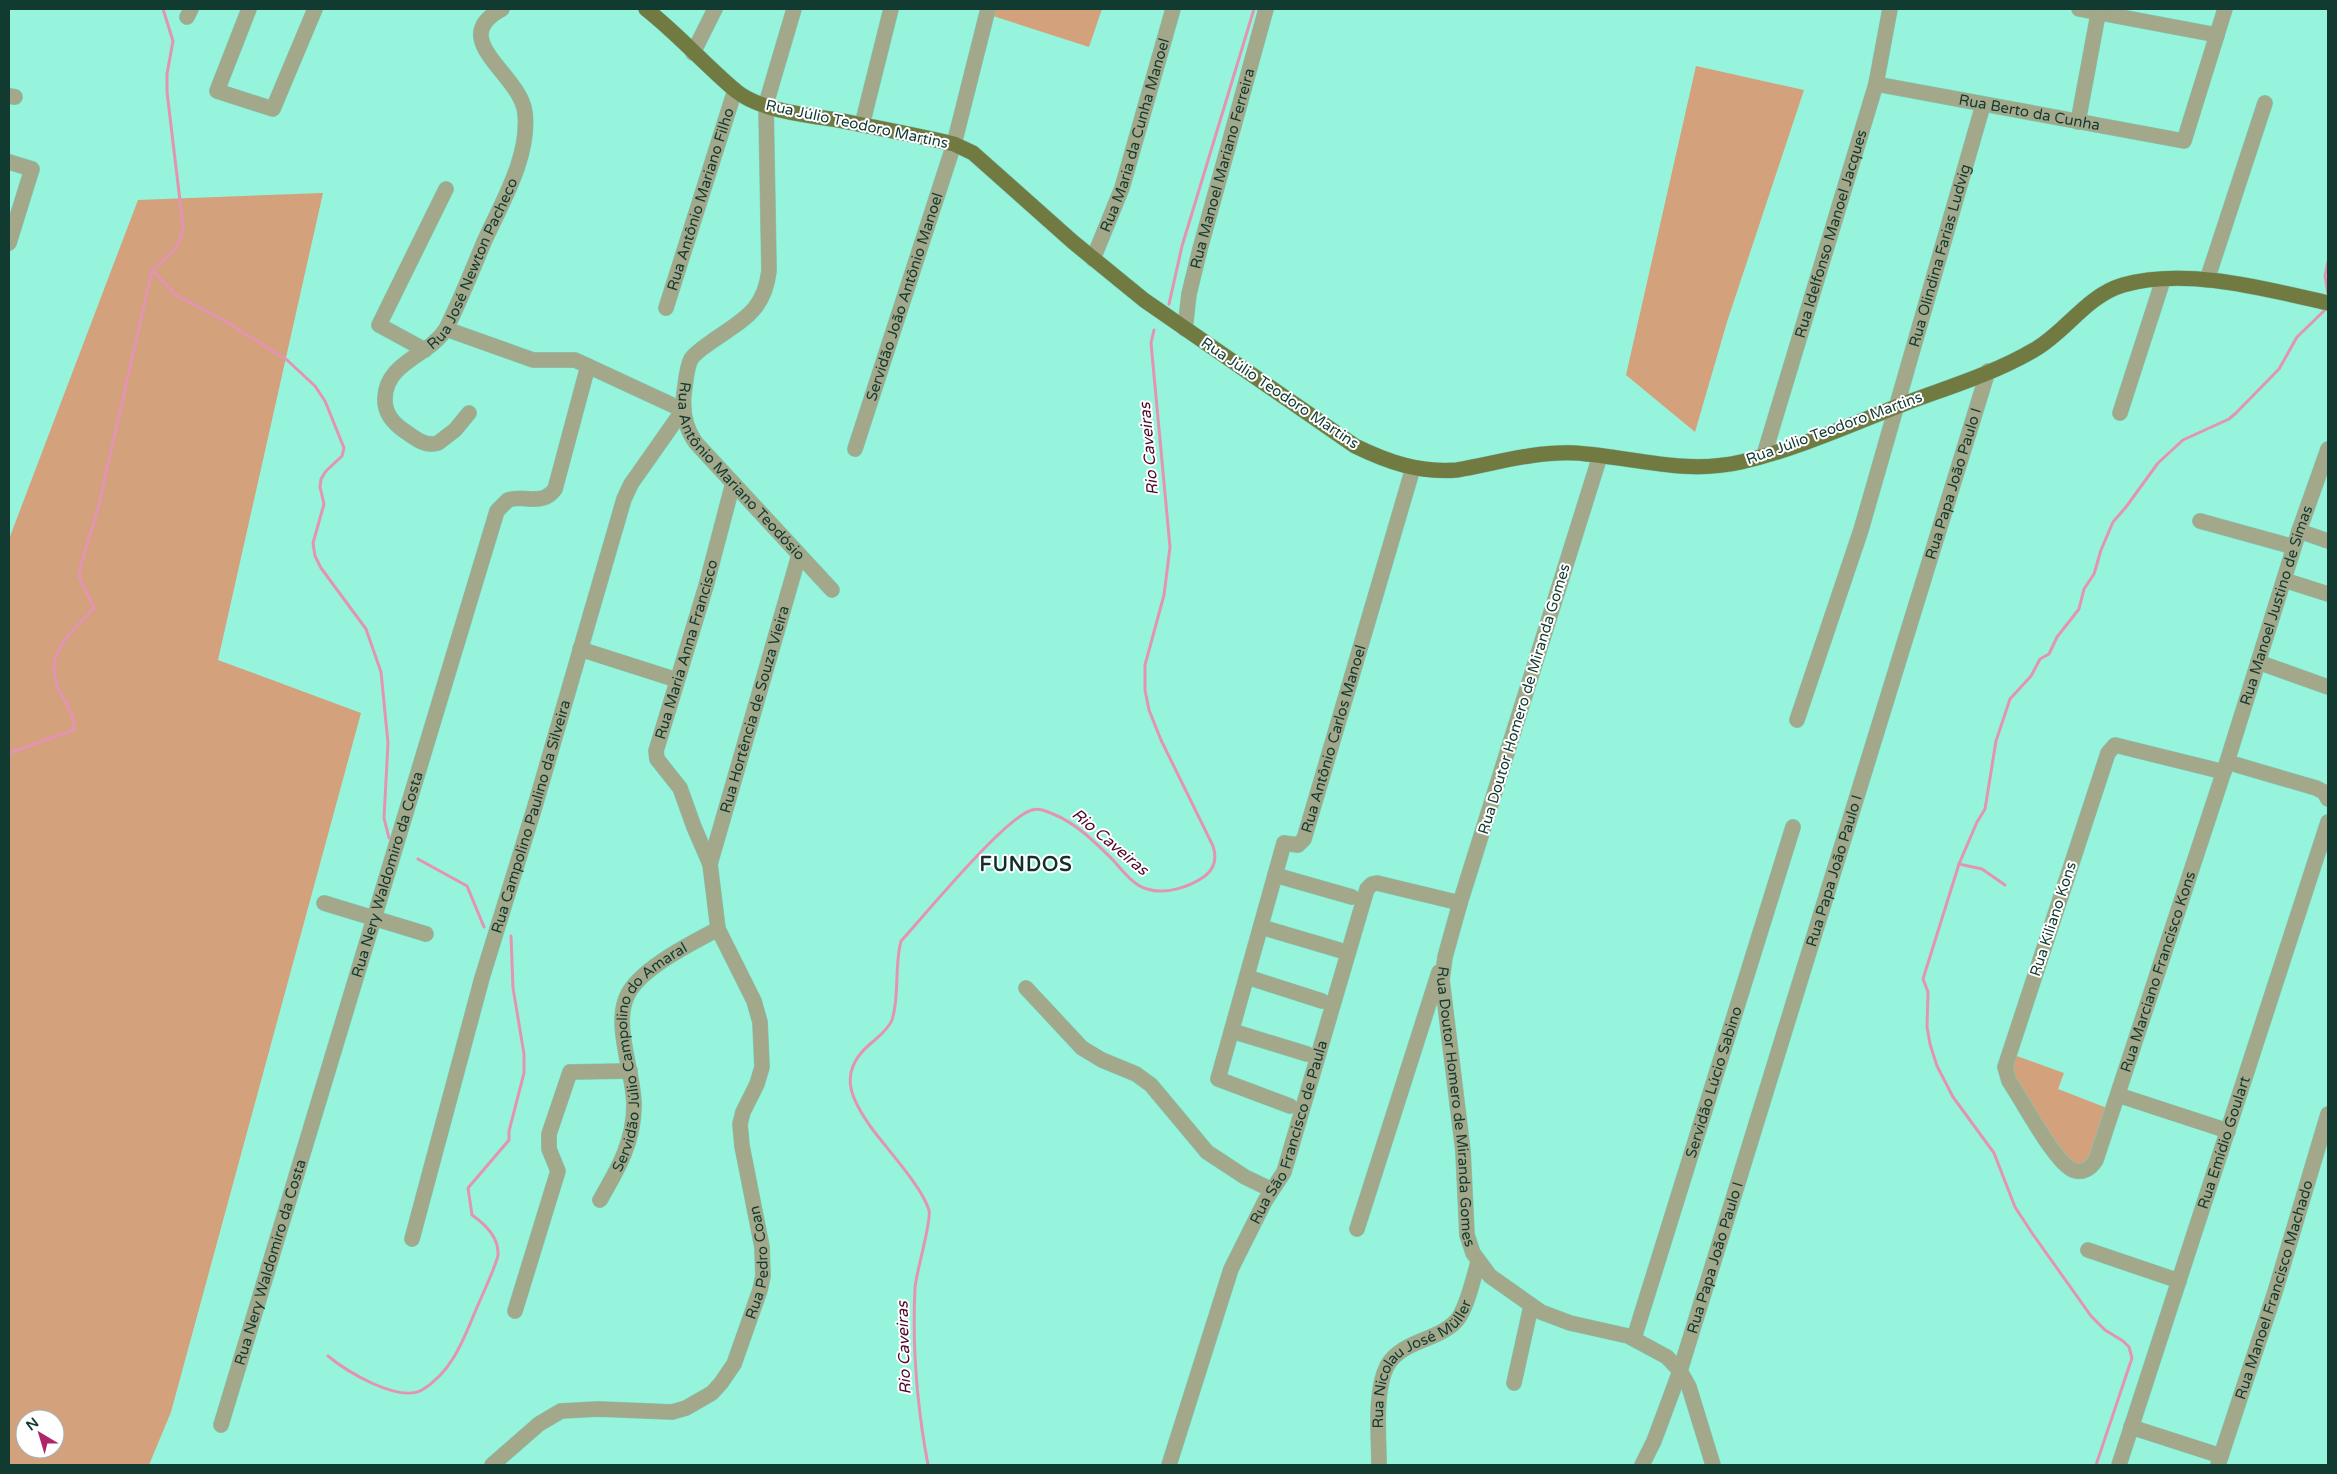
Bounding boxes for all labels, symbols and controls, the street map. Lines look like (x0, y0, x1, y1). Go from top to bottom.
street label: Rua Maria da Cunha Manoel (1096, 36, 1173, 235)
street label: Rua Manoel Mariano Ferreira (1186, 66, 1258, 271)
street label: Rua Berto da Cunha (1957, 90, 2102, 134)
street label: Rua Júlio Teodoro Martins (764, 96, 950, 152)
street label: Rua Antônio Mariano Filho (663, 106, 738, 293)
street label: Rua Idelfonso Manoel Jacques (1791, 127, 1871, 340)
street label: Rua Olindina Farias Ludvig (1905, 162, 1975, 349)
street label: Rua José Newton Pacheco (423, 175, 522, 353)
street label: Servidão João Antônio Manoel (862, 190, 947, 403)
street label: Rua Júlio Teodoro Martins (1198, 333, 1362, 453)
street label: Rua Antônio Mariano Teodósio (674, 381, 809, 564)
street label: Rua Júlio Teodoro Martins (1743, 388, 1925, 468)
water label: Rio Caveiras (1135, 400, 1163, 496)
street label: Rua Papa João Paulo I (1921, 405, 1985, 562)
street label: Rua Manoel Justino de Simas (2236, 503, 2316, 708)
street label: Rua Maria Anna Francisco (651, 558, 722, 742)
street label: Rua Doutor Homero de Miranda Gomes (1474, 562, 1574, 836)
street label: Rua Hortência de Souza Vieira (716, 603, 793, 815)
street label: Rua Antônio Carlos Manoel (1297, 643, 1370, 835)
street label: Rua Campolino Paulino da Silveira (487, 698, 574, 935)
street label: Rua Nery Waldomiro da Costa (348, 769, 427, 980)
street label: Rua Papa João Paulo I (1802, 793, 1866, 949)
water label: Rio Caveiras (1068, 804, 1153, 881)
district label: FUNDOS (980, 853, 1072, 877)
street label: Rua Kiliano Kons (2026, 859, 2080, 979)
street label: Rua Marciano Francisco Kons (2117, 869, 2199, 1075)
street label: Servidão Júlio Campolino do Amaral (608, 939, 690, 1175)
street label: Rua Doutor Homero de Miranda Gomes (1433, 965, 1479, 1249)
street label: Servidão Lúcio Sabino (1682, 1004, 1746, 1160)
street label: Rua São Francisco de Paula (1246, 1038, 1331, 1227)
street label: Rua Emídio Goulart (2194, 1074, 2254, 1211)
street label: Rua Nery Waldomiro da Costa (231, 1157, 310, 1367)
street label: Rua Manoel Francisco Machado (2231, 1178, 2317, 1402)
street label: Rua Papa João Paulo I (1683, 1180, 1747, 1336)
street label: Rua Pedro Coan (741, 1204, 772, 1322)
street label: Rua Nicolau José Müller (1369, 1297, 1475, 1429)
water label: Rio Caveiras (892, 1300, 916, 1395)
north arrow (15, 1409, 65, 1459)
text: N (23, 1414, 42, 1434)

